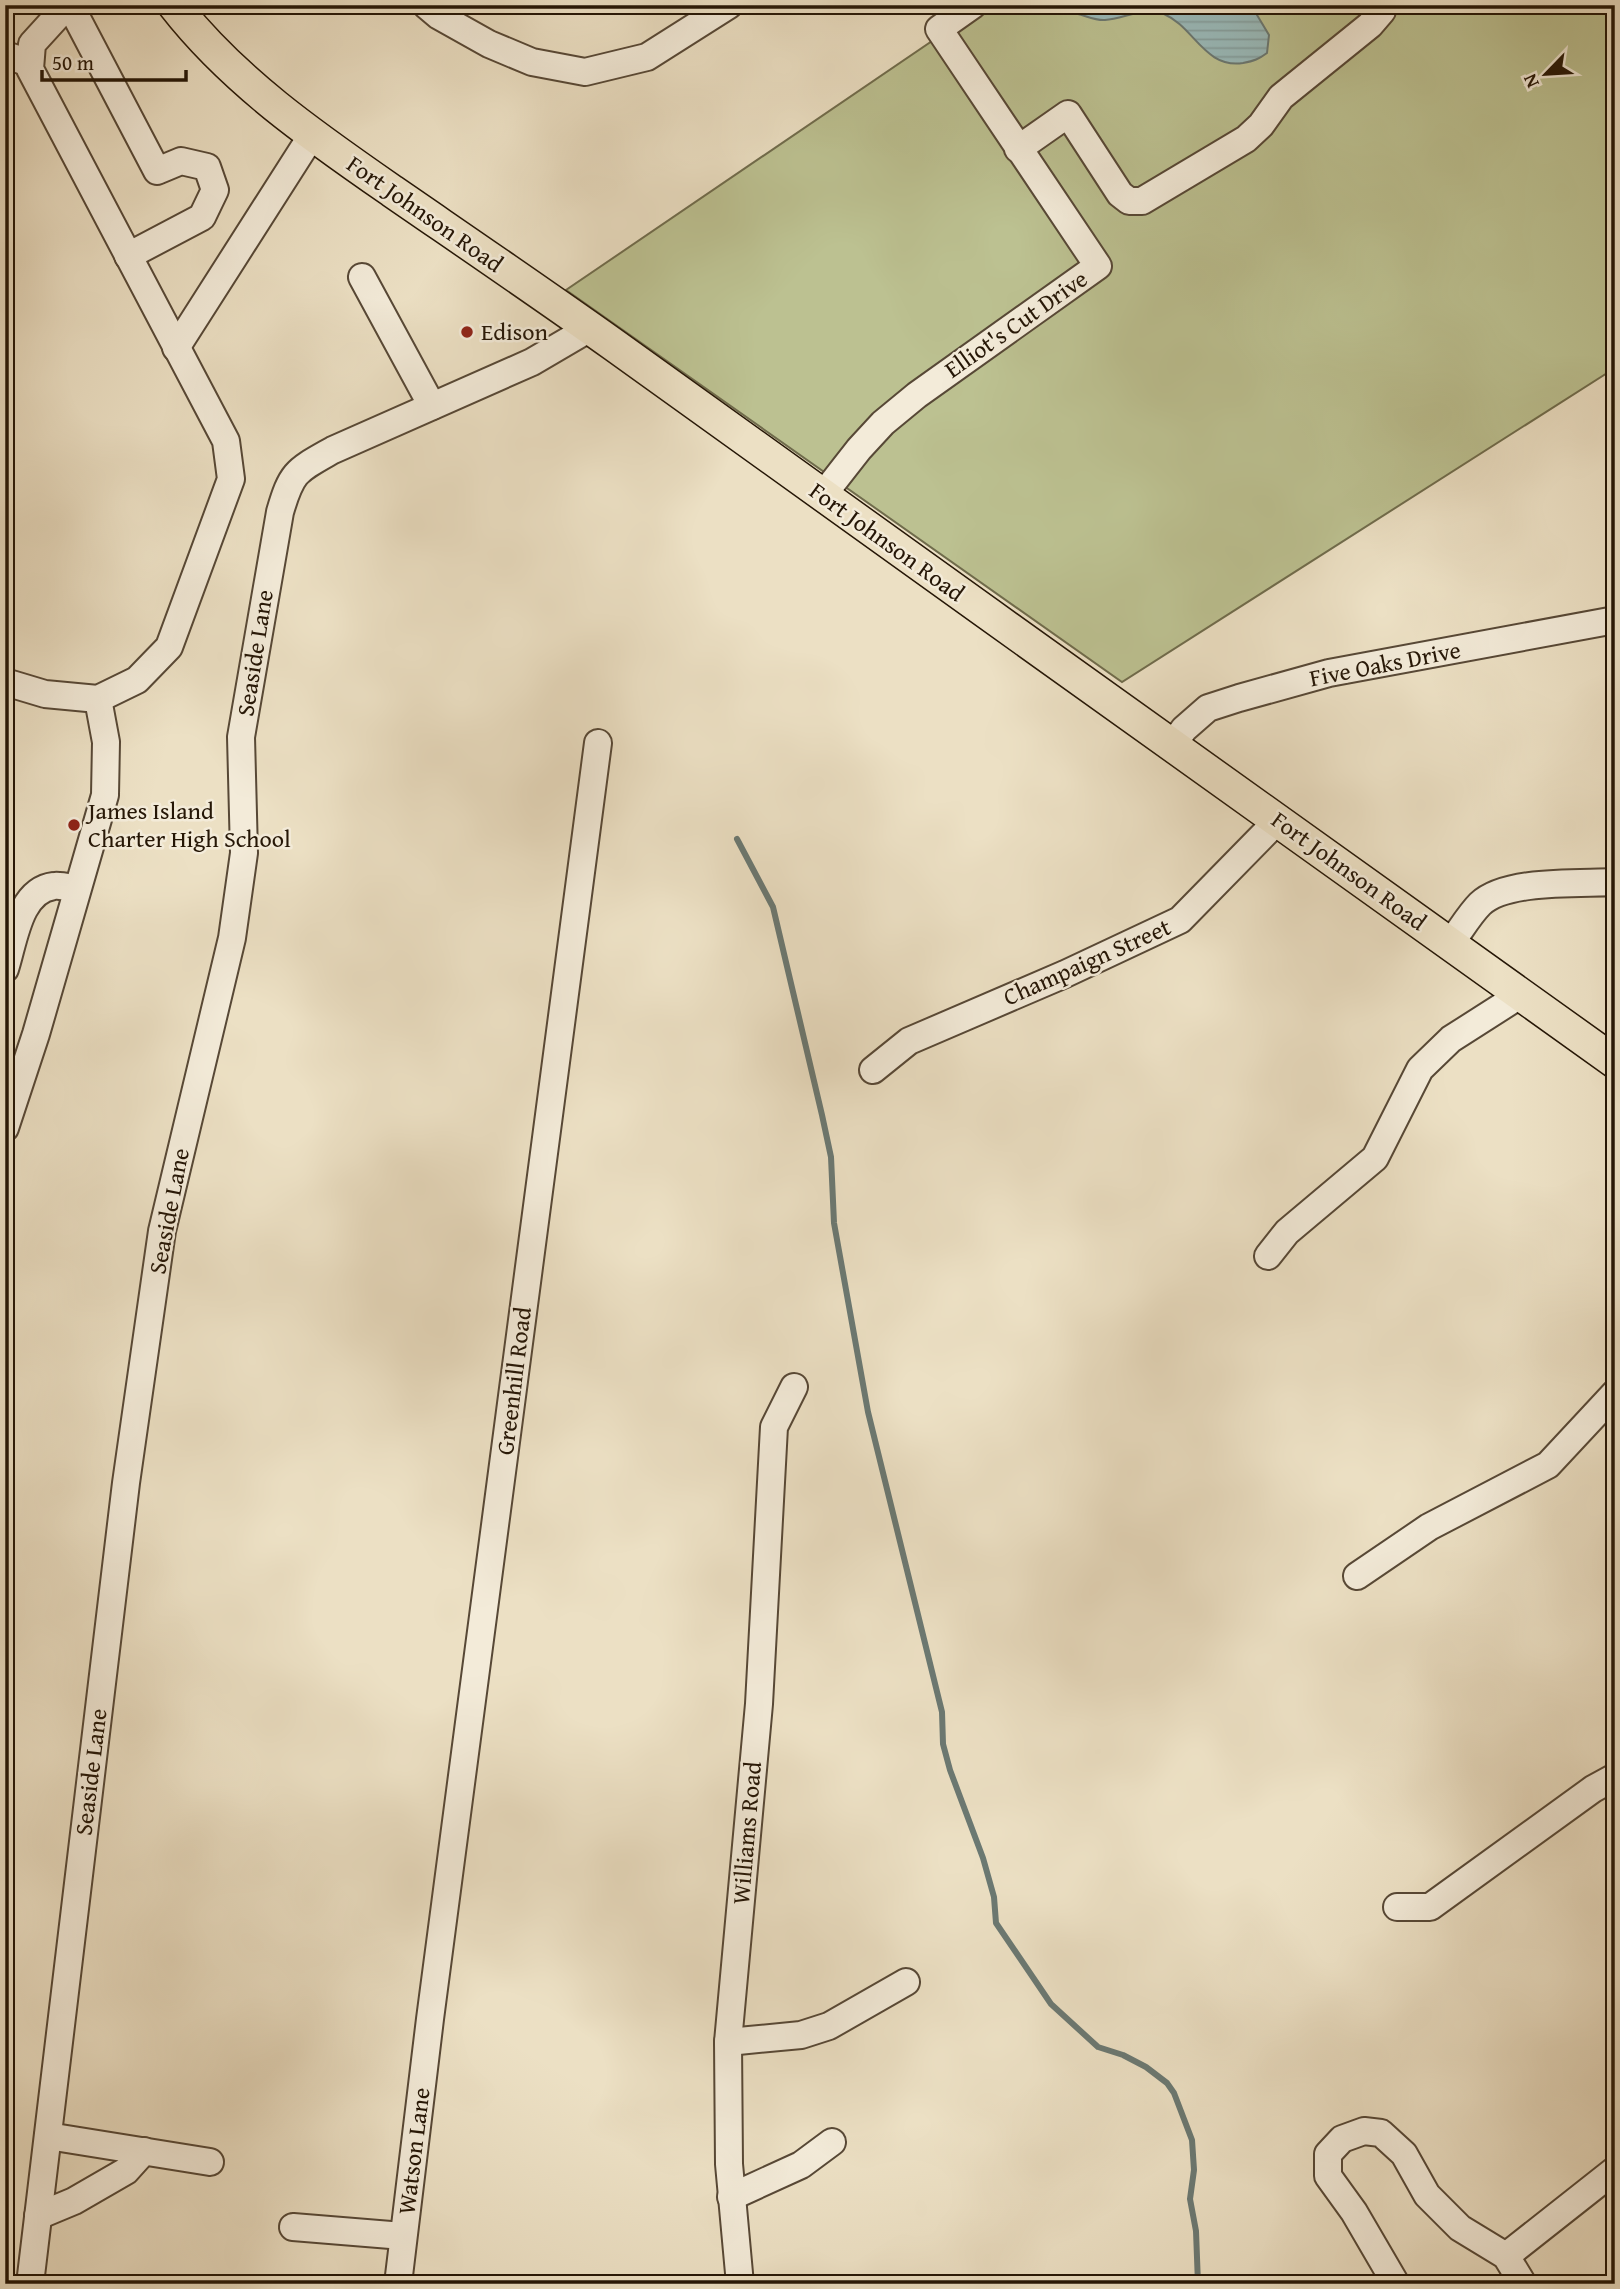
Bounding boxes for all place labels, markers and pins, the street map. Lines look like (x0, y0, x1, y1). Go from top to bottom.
place label: Edison (481, 314, 548, 349)
marker: Edison (459, 324, 475, 340)
place label: James Island Charter High School (85, 793, 291, 856)
marker: James Island Charter High School (66, 817, 82, 833)

